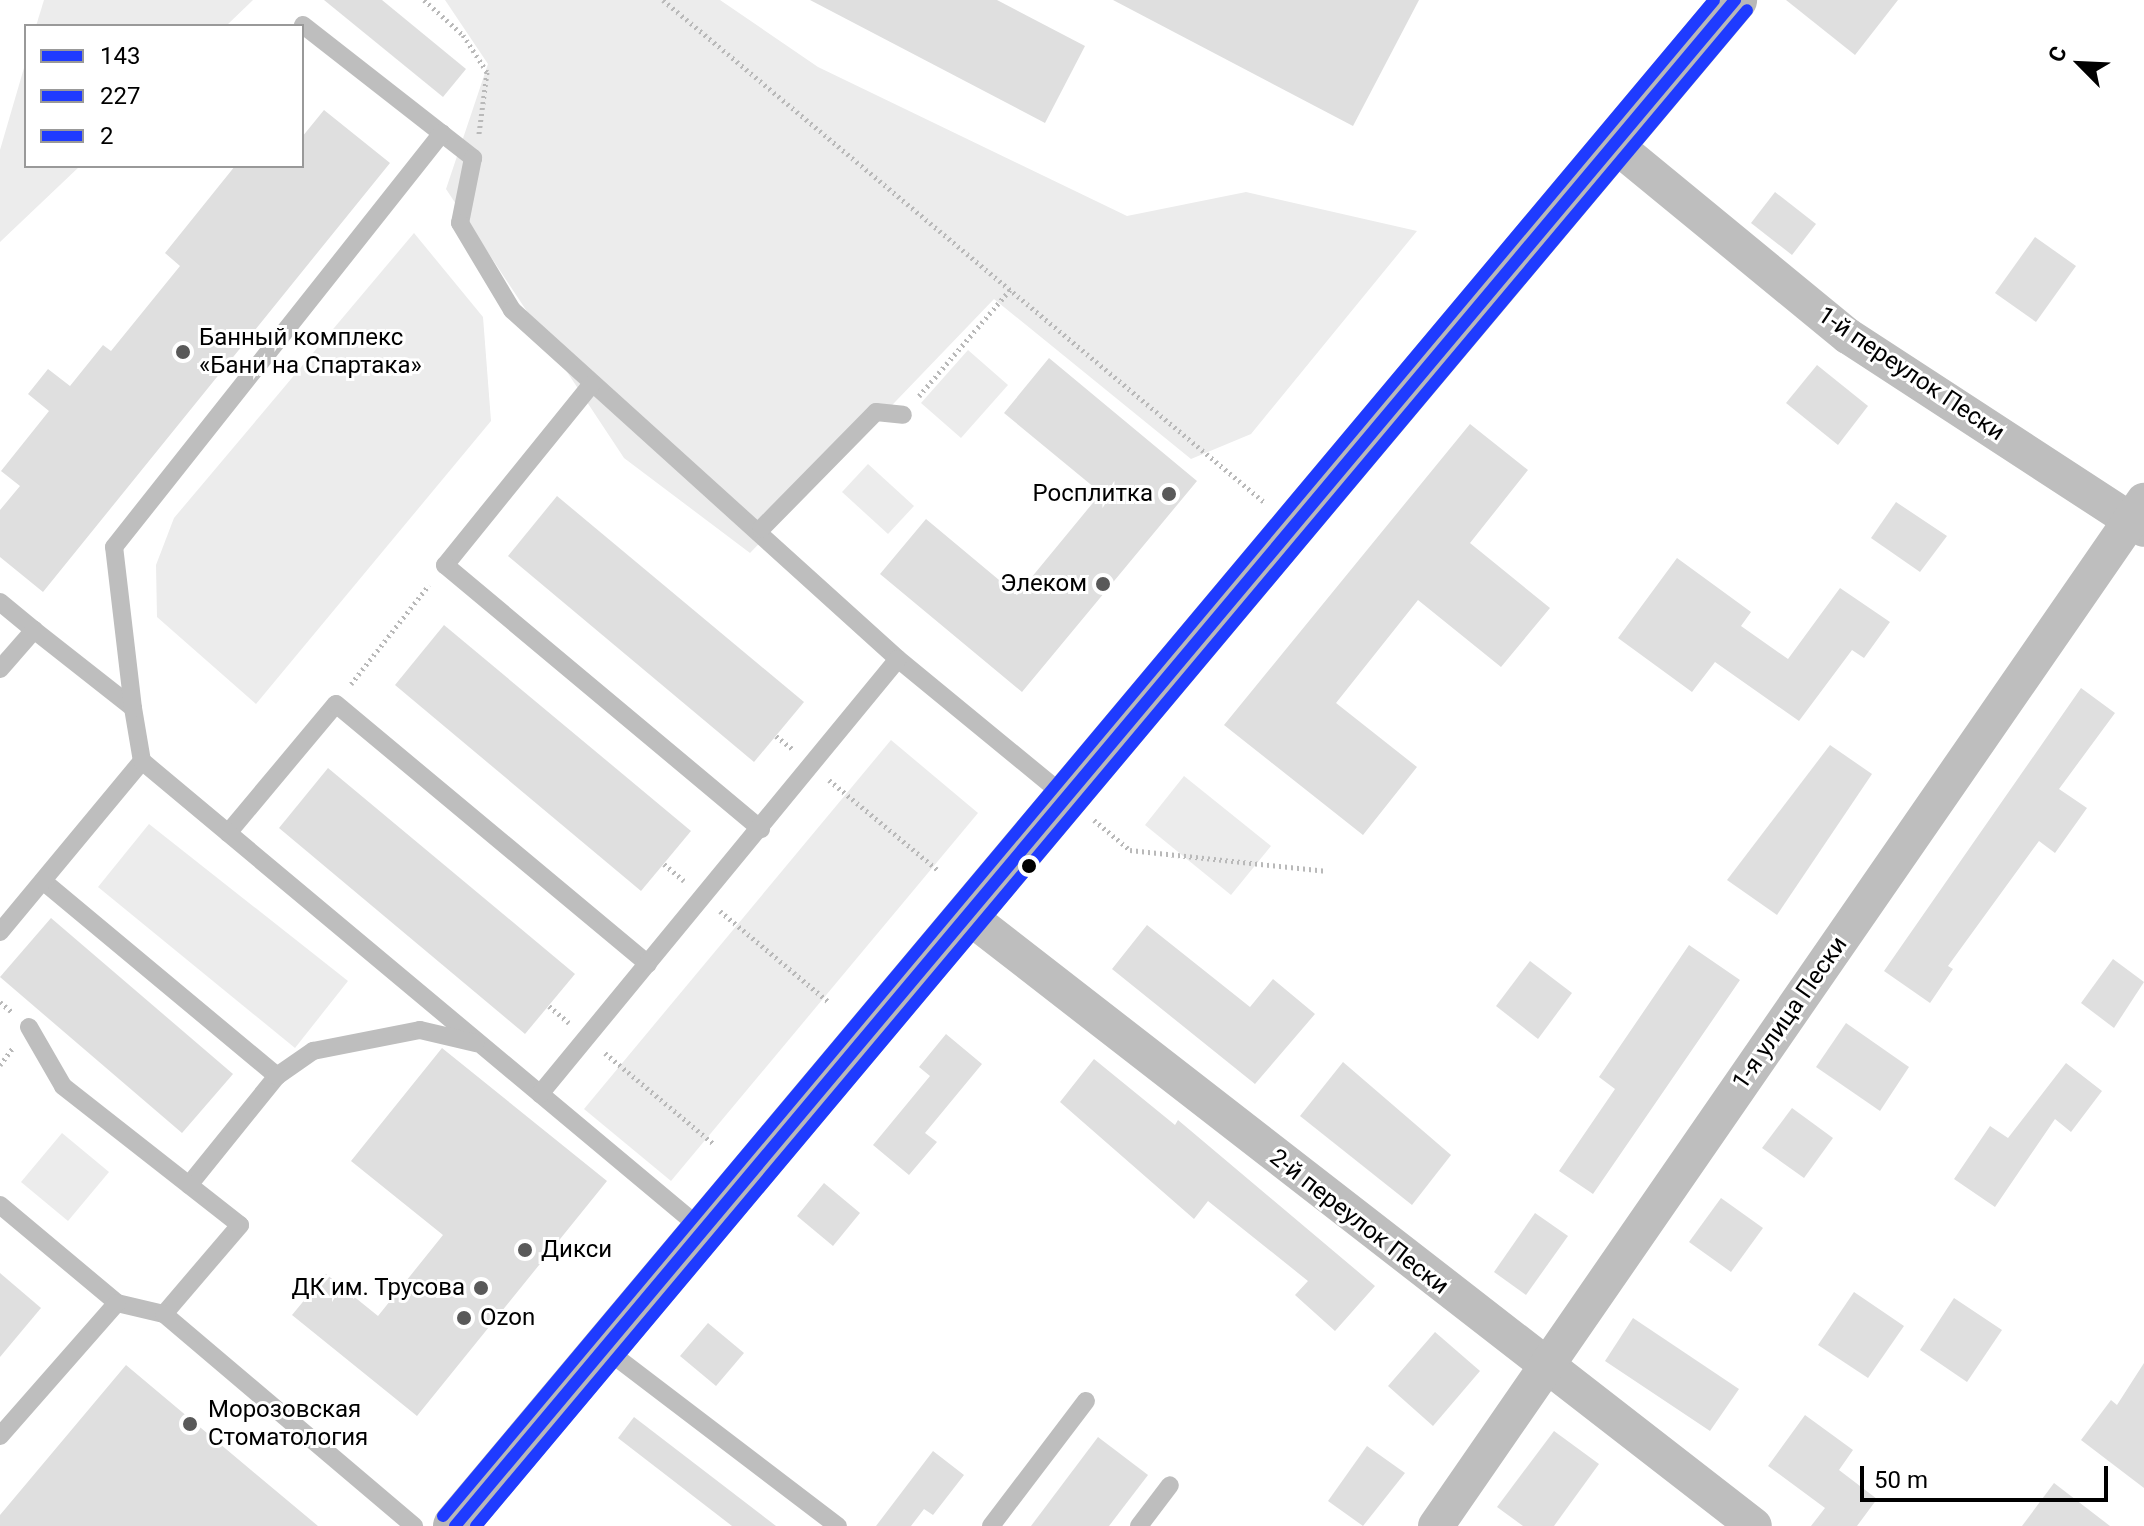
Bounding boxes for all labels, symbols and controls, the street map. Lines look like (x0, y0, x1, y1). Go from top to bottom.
legend (24, 24, 304, 168)
north arrow (2040, 24, 2120, 104)
text: 143 (100, 42, 140, 70)
text: С (2043, 42, 2072, 66)
text: 227 (100, 82, 140, 110)
text: 2 (100, 122, 114, 150)
street label: 1-й переулок Пески (1812, 301, 2010, 447)
place label: Банный комплекс «Бани на Спартака» (199, 324, 422, 380)
marker: Банный комплекс «Бани на Спартака» (174, 343, 192, 361)
place label: Росплитка (1033, 480, 1153, 508)
marker: Росплитка (1160, 485, 1178, 503)
place label: Элеком (1000, 570, 1087, 598)
marker: Элеком (1094, 575, 1112, 593)
unlabelled marker (1021, 858, 1037, 874)
street label: 1-я улица Пески (1726, 931, 1854, 1095)
street label: 2-й переулок Пески (1264, 1143, 1454, 1301)
place label: Дикси (541, 1236, 612, 1264)
marker: Дикси (516, 1241, 534, 1259)
place label: ДК им. Трусова (291, 1274, 465, 1302)
marker: ДК им. Трусова (472, 1279, 490, 1297)
place label: Ozon (480, 1304, 535, 1332)
marker: Ozon (455, 1309, 473, 1327)
place label: Морозовская Стоматология (208, 1396, 368, 1452)
marker: Морозовская Стоматология (179, 1413, 201, 1435)
scale bar (1864, 1450, 2112, 1500)
text: 50 m (1874, 1466, 1928, 1494)

